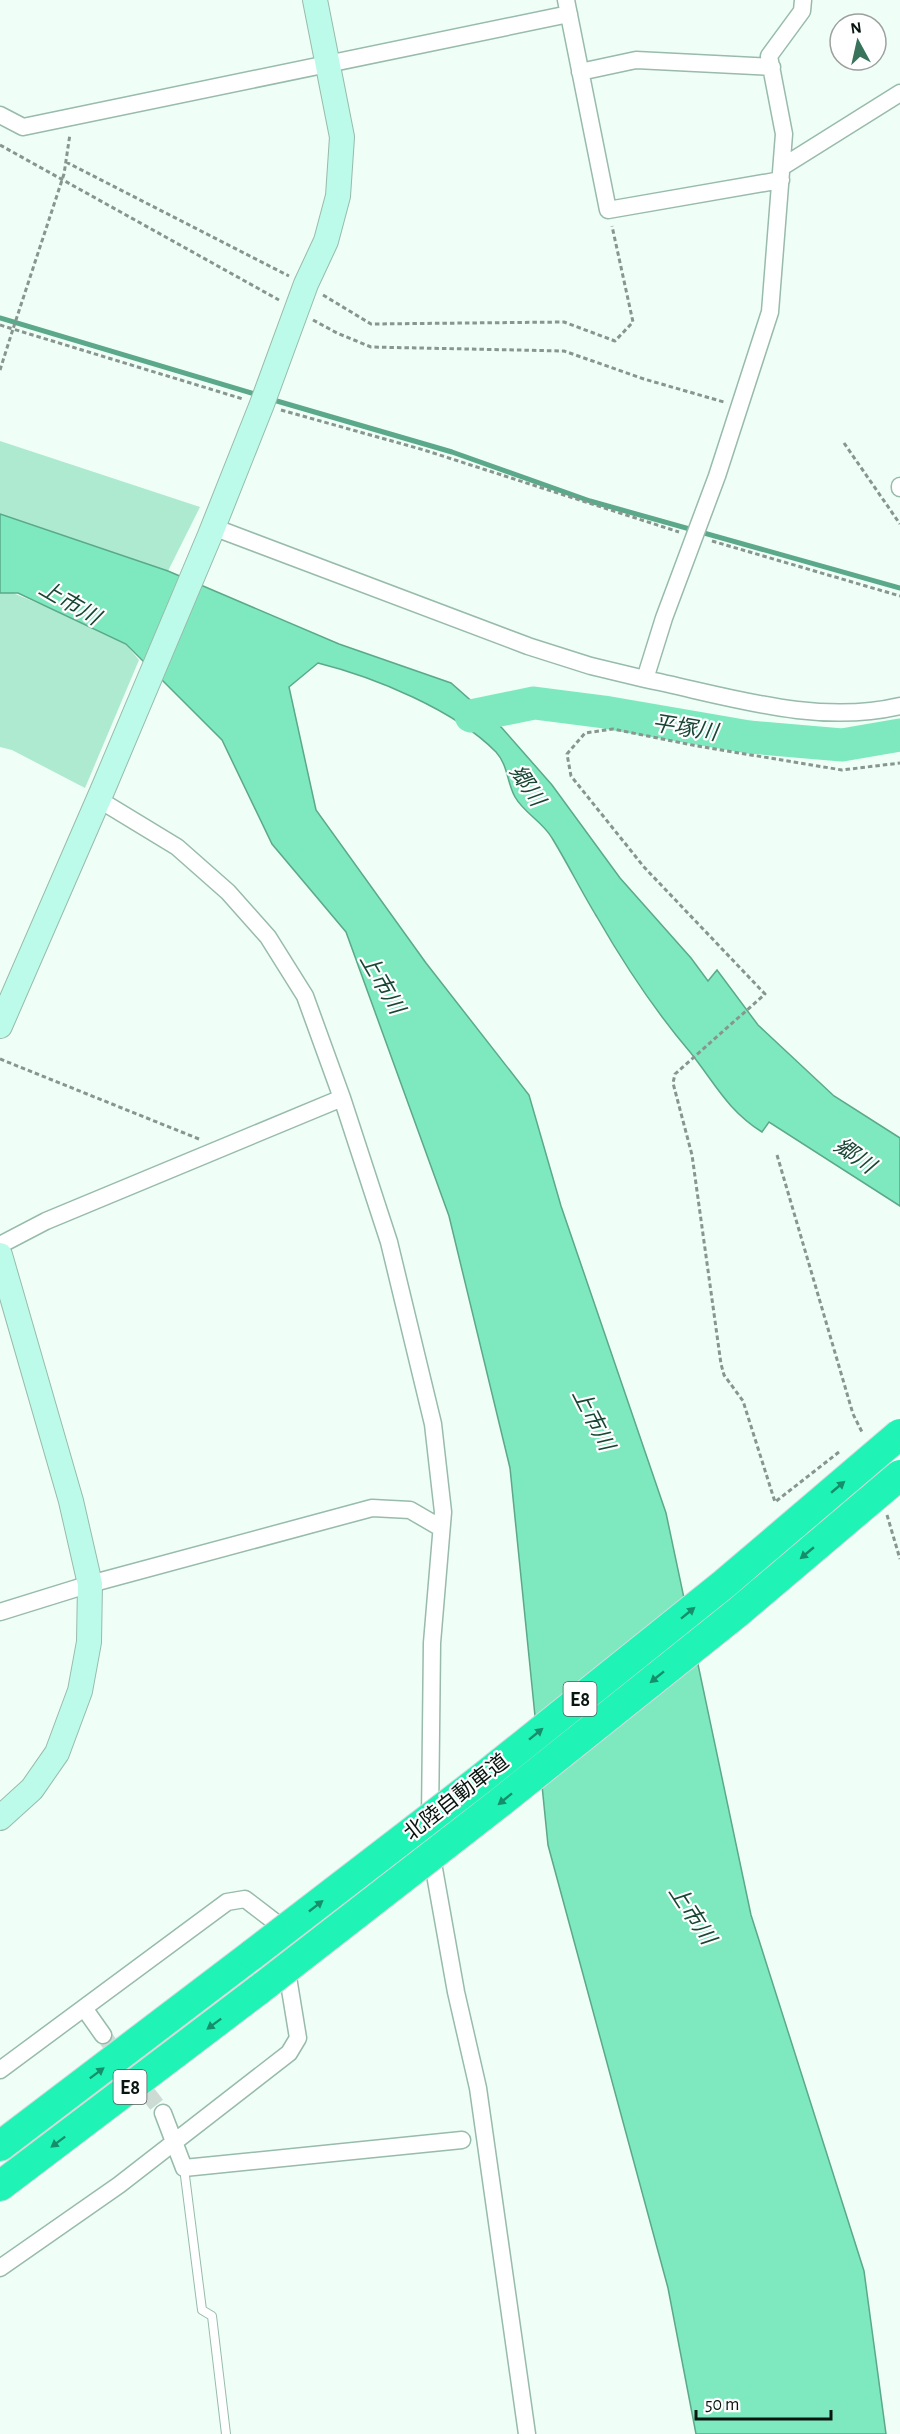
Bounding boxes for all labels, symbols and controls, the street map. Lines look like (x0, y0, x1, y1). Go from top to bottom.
north arrow (828, 12, 888, 72)
text: N (849, 19, 863, 37)
water label: 上市川 (35, 576, 106, 630)
water label: 平塚川 (651, 711, 721, 744)
water label: 郷川 (506, 761, 551, 812)
water label: 上市川 (356, 949, 410, 1019)
water label: 郷川 (830, 1133, 881, 1179)
water label: 上市川 (568, 1385, 620, 1456)
one-way arrow (830, 1481, 845, 1494)
one-way arrow (800, 1546, 815, 1559)
one-way arrow (681, 1607, 696, 1619)
one-way arrow (650, 1670, 665, 1683)
road number: E8 (564, 1682, 596, 1716)
one-way arrow (528, 1728, 544, 1741)
street label: 北陸自動車道 (400, 1750, 512, 1844)
one-way arrow (497, 1792, 512, 1804)
water label: 上市川 (665, 1880, 721, 1950)
one-way arrow (308, 1899, 324, 1912)
one-way arrow (206, 2018, 221, 2030)
one-way arrow (89, 2067, 104, 2079)
road number: E8 (114, 2070, 146, 2104)
one-way arrow (50, 2135, 66, 2148)
scale bar (696, 2383, 831, 2421)
text: 50 m (705, 2396, 739, 2414)

